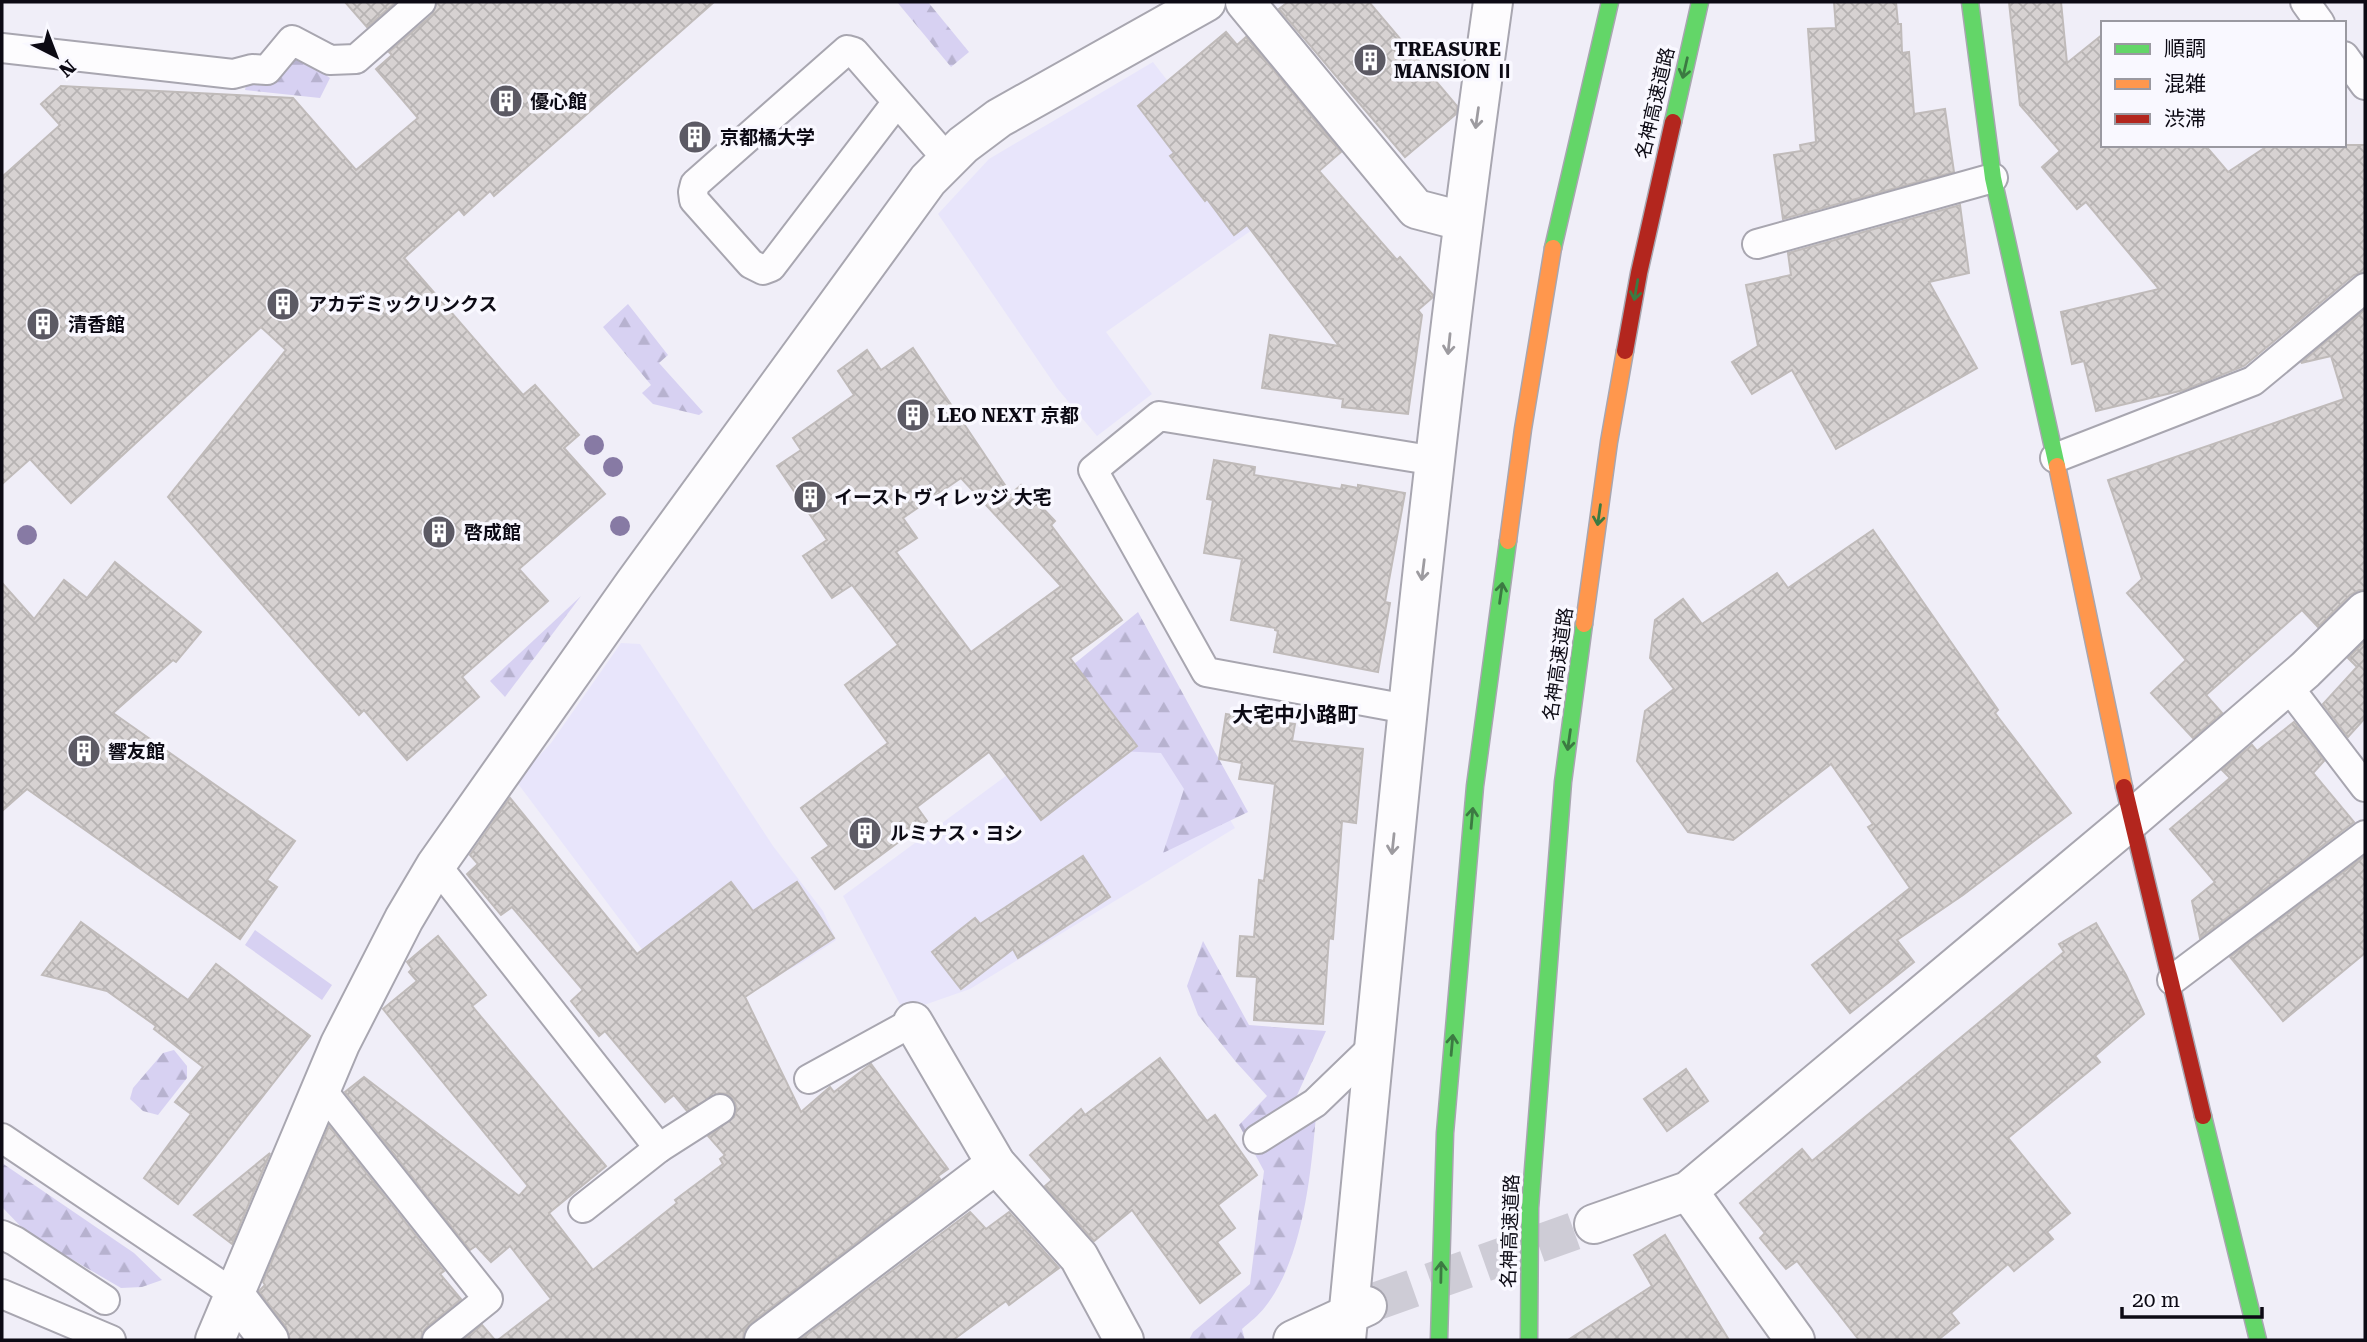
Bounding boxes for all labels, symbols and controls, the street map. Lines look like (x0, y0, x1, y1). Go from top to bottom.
north arrow (21, 21, 91, 91)
legend (2101, 21, 2346, 147)
text: 順調 (2164, 37, 2206, 61)
place label: TREASURE MANSION Ⅱ (1394, 38, 1514, 83)
building icon: TREASURE MANSION Ⅱ (1351, 41, 1389, 79)
street label: 名神高速道路 (1631, 45, 1679, 161)
text: N (54, 55, 80, 82)
one-way arrow (1677, 56, 1691, 79)
text: 混雑 (2164, 72, 2206, 96)
building icon: 優心館 (487, 82, 525, 120)
place label: 優心館 (530, 90, 587, 113)
one-way arrow (1470, 106, 1483, 129)
text: 渋滞 (2164, 107, 2206, 131)
building icon: 京都橘大学 (676, 118, 714, 156)
place label: 京都橘大学 (720, 126, 815, 149)
one-way arrow (1629, 278, 1642, 301)
building icon: アカデミックリンクス (264, 285, 302, 323)
place label: アカデミックリンクス (308, 293, 497, 316)
building icon: 清香館 (24, 305, 62, 343)
place label: 清香館 (68, 313, 125, 336)
one-way arrow (1442, 332, 1455, 354)
building icon: LEO NEXT 京都 (894, 396, 932, 434)
place label: LEO NEXT 京都 (937, 404, 1079, 427)
building icon: イースト ヴィレッジ 大宅 (791, 478, 829, 516)
place label: イースト ヴィレッジ 大宅 (834, 486, 1052, 509)
one-way arrow (1593, 503, 1606, 526)
building icon: 啓成館 (420, 513, 458, 551)
place label: 啓成館 (464, 521, 521, 544)
one-way arrow (1417, 558, 1430, 580)
one-way arrow (1495, 582, 1508, 605)
street label: 名神高速道路 (1539, 606, 1577, 722)
district label: 大宅中小路町 (1232, 703, 1358, 727)
one-way arrow (1562, 728, 1575, 751)
building icon: 響友館 (65, 732, 103, 770)
place label: 響友館 (108, 740, 165, 763)
one-way arrow (1466, 807, 1479, 830)
building icon: ルミナス・ヨシ (846, 814, 884, 852)
place label: ルミナス・ヨシ (890, 822, 1023, 845)
one-way arrow (1387, 833, 1400, 855)
one-way arrow (1446, 1034, 1459, 1057)
street label: 名神高速道路 (1497, 1174, 1523, 1288)
one-way arrow (1435, 1261, 1448, 1284)
scale bar (2122, 1276, 2262, 1320)
text: 20 m (2132, 1288, 2180, 1312)

